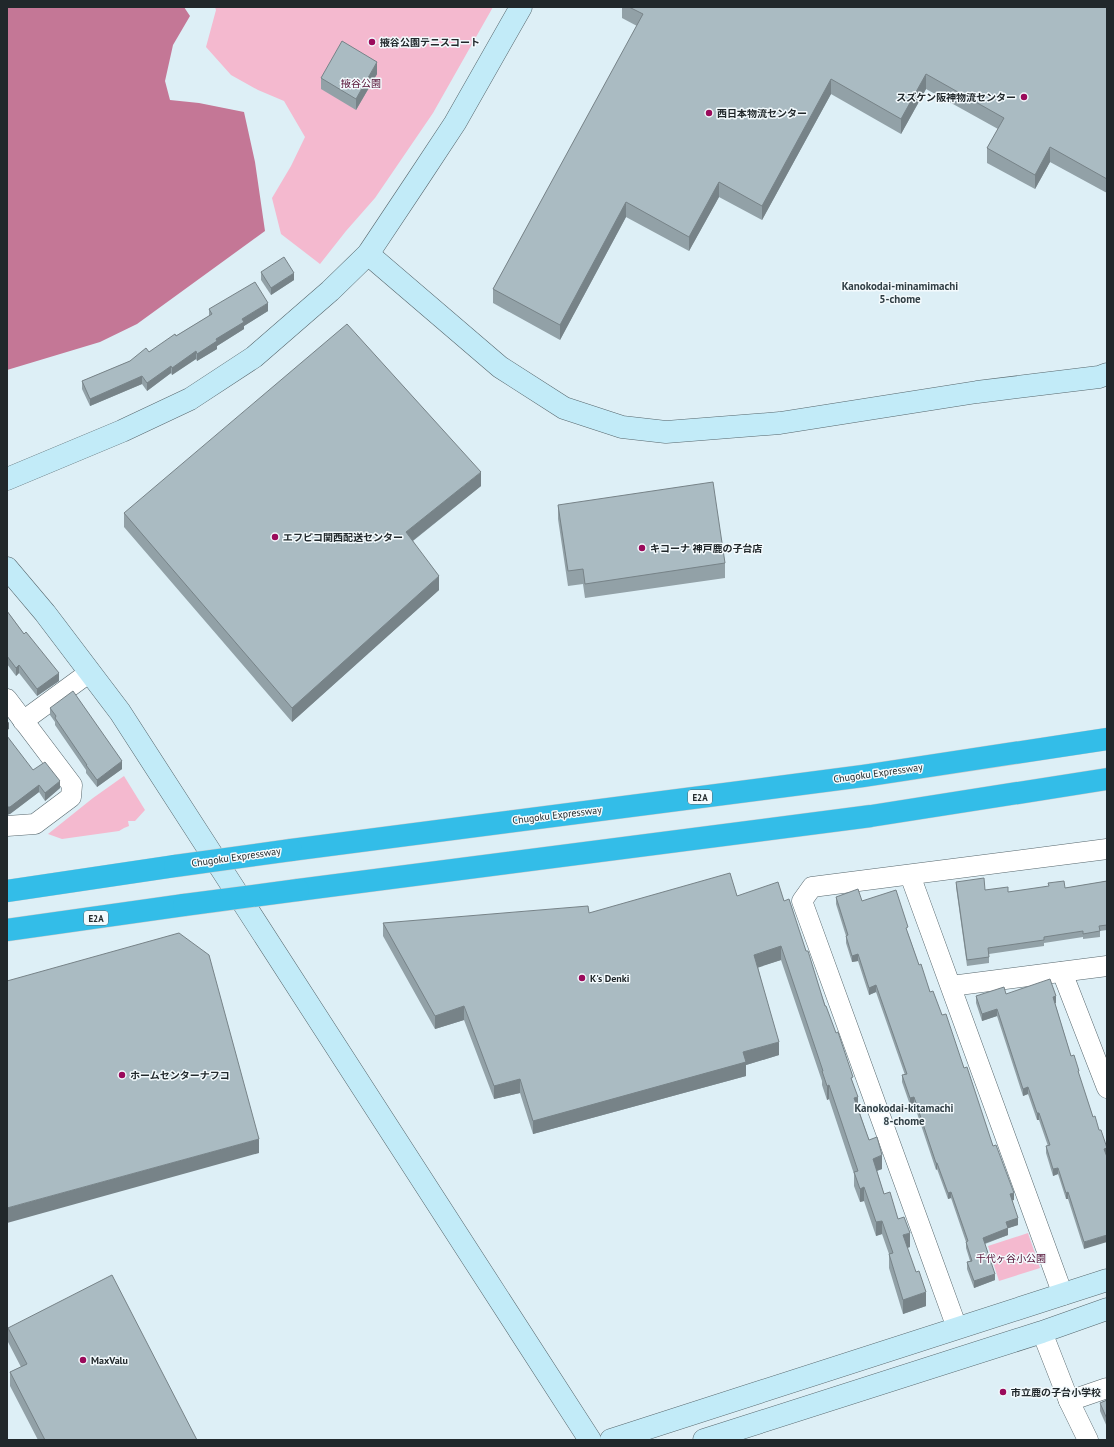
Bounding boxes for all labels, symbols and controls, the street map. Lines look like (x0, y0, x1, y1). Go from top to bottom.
place label: 掖谷公園テニスコート (379, 36, 480, 49)
marker: 掖谷公園テニスコート (367, 37, 377, 47)
park label: 掖谷公園 (341, 77, 381, 90)
place label: スズケン阪神物流センター (896, 91, 1016, 104)
marker: スズケン阪神物流センター (1019, 92, 1029, 102)
place label: 西日本物流センター (717, 107, 807, 120)
marker: 西日本物流センター (704, 108, 714, 118)
district label: Kanokodai-minamimachi 5-chome (842, 279, 958, 306)
place label: エフピコ関西配送センター (283, 531, 403, 544)
marker: エフピコ関西配送センター (270, 532, 280, 542)
place label: キコーナ 神戸鹿の子台店 (650, 542, 763, 555)
marker: キコーナ 神戸鹿の子台店 (637, 543, 647, 553)
street label: Chugoku Expressway (833, 760, 924, 786)
road number: E2A (688, 790, 712, 804)
street label: Chugoku Expressway (512, 803, 603, 827)
street label: Chugoku Expressway (191, 844, 282, 870)
road number: E2A (84, 911, 108, 925)
place label: K's Denki (590, 972, 630, 985)
marker: K's Denki (577, 973, 587, 983)
place label: ホームセンターナフコ (130, 1069, 230, 1082)
marker: ホームセンターナフコ (117, 1070, 127, 1080)
district label: Kanokodai-kitamachi 8-chome (854, 1101, 954, 1128)
park label: 千代ヶ谷小公園 (976, 1252, 1046, 1265)
place label: MaxValu (91, 1354, 128, 1367)
marker: MaxValu (78, 1355, 88, 1365)
place label: 市立鹿の子台小学校 (1011, 1386, 1101, 1399)
marker: 市立鹿の子台小学校 (998, 1387, 1008, 1397)

